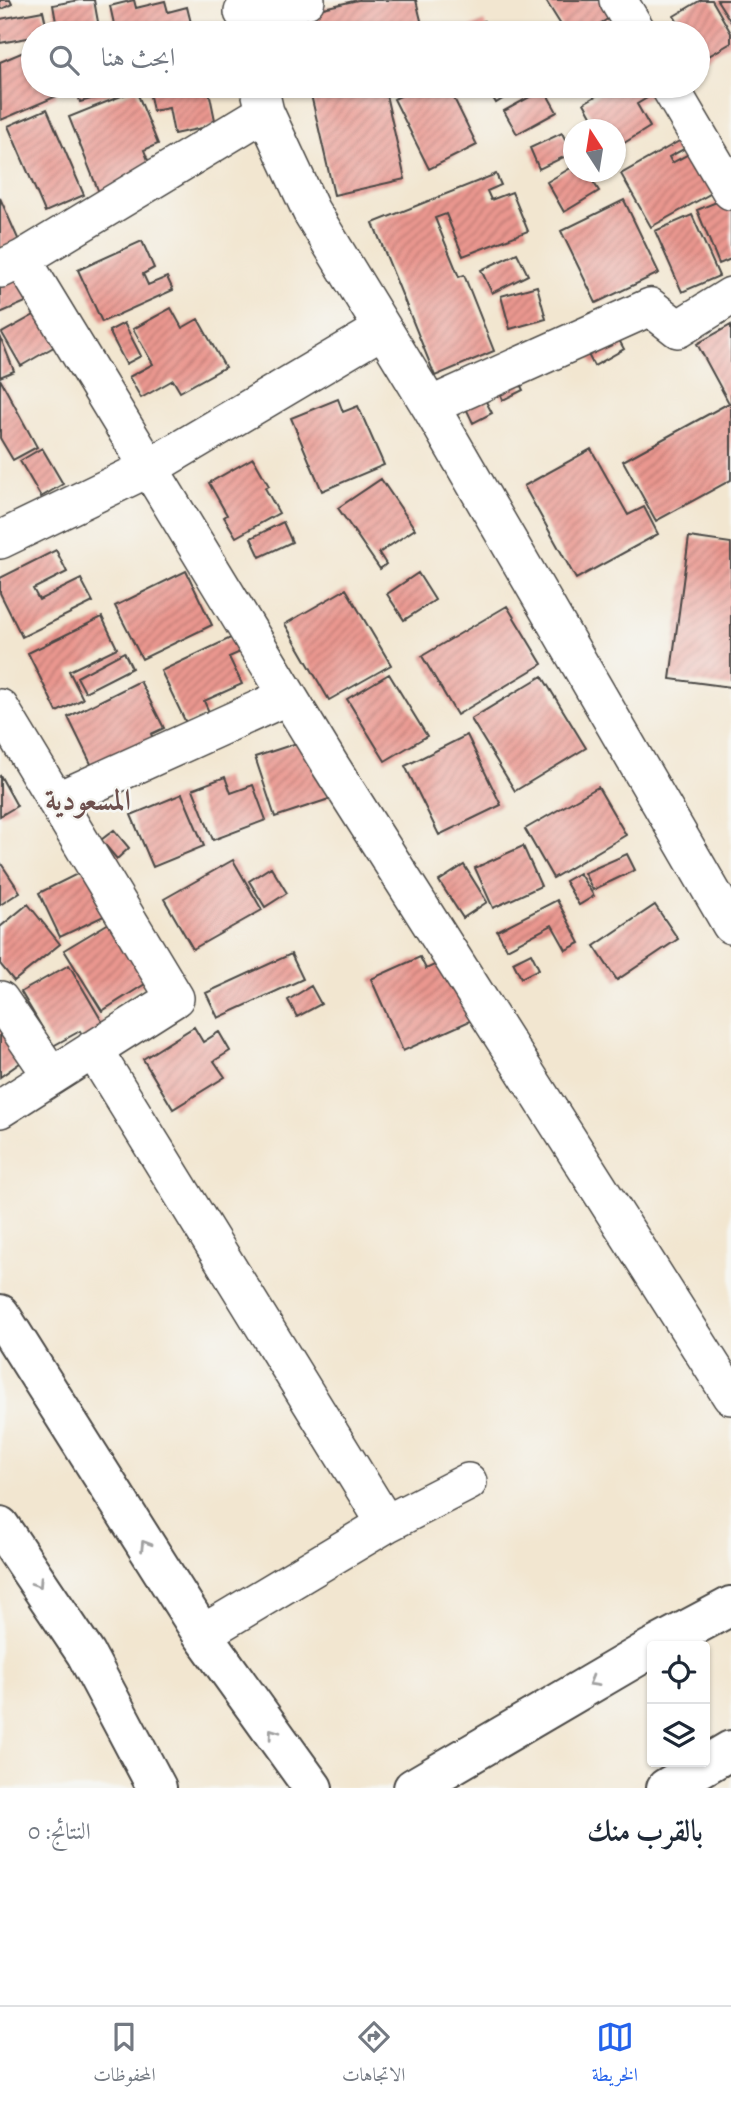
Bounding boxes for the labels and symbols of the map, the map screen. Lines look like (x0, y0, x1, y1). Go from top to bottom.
north arrow (563, 119, 626, 182)
district label: المسعودية (45, 780, 131, 820)
one-way arrow (141, 1539, 154, 1552)
one-way arrow (30, 1575, 43, 1588)
one-way arrow (587, 1674, 600, 1687)
one-way arrow (269, 1728, 281, 1741)

